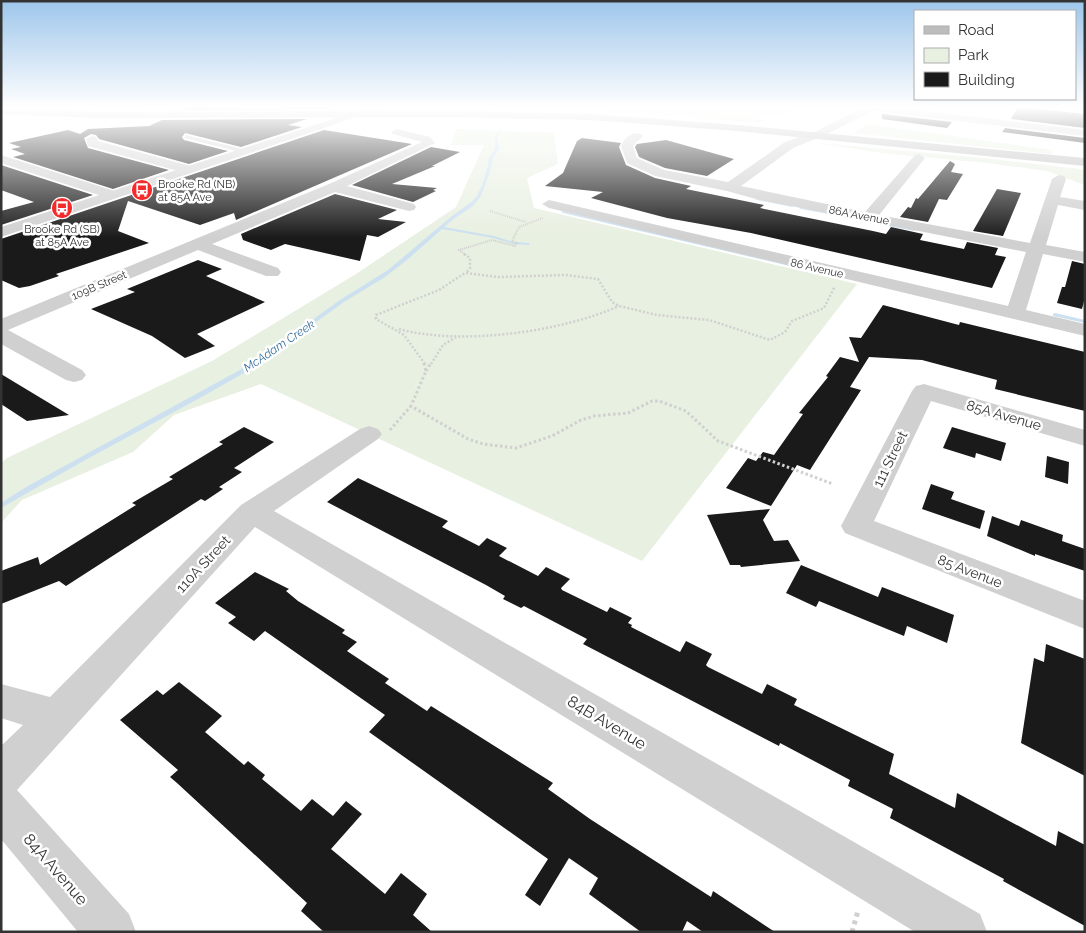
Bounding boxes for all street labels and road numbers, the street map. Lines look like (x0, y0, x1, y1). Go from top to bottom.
street label: 86A Avenue (828, 203, 891, 228)
street label: 86 Avenue (789, 256, 845, 281)
street label: 109B Street (70, 268, 129, 303)
street label: 85A Avenue (965, 397, 1043, 433)
street label: 111 Street (870, 428, 911, 490)
street label: 110A Street (173, 532, 234, 596)
street label: 85 Avenue (935, 551, 1005, 591)
street label: 84B Avenue (564, 691, 650, 753)
street label: 84A Avenue (19, 830, 92, 909)

